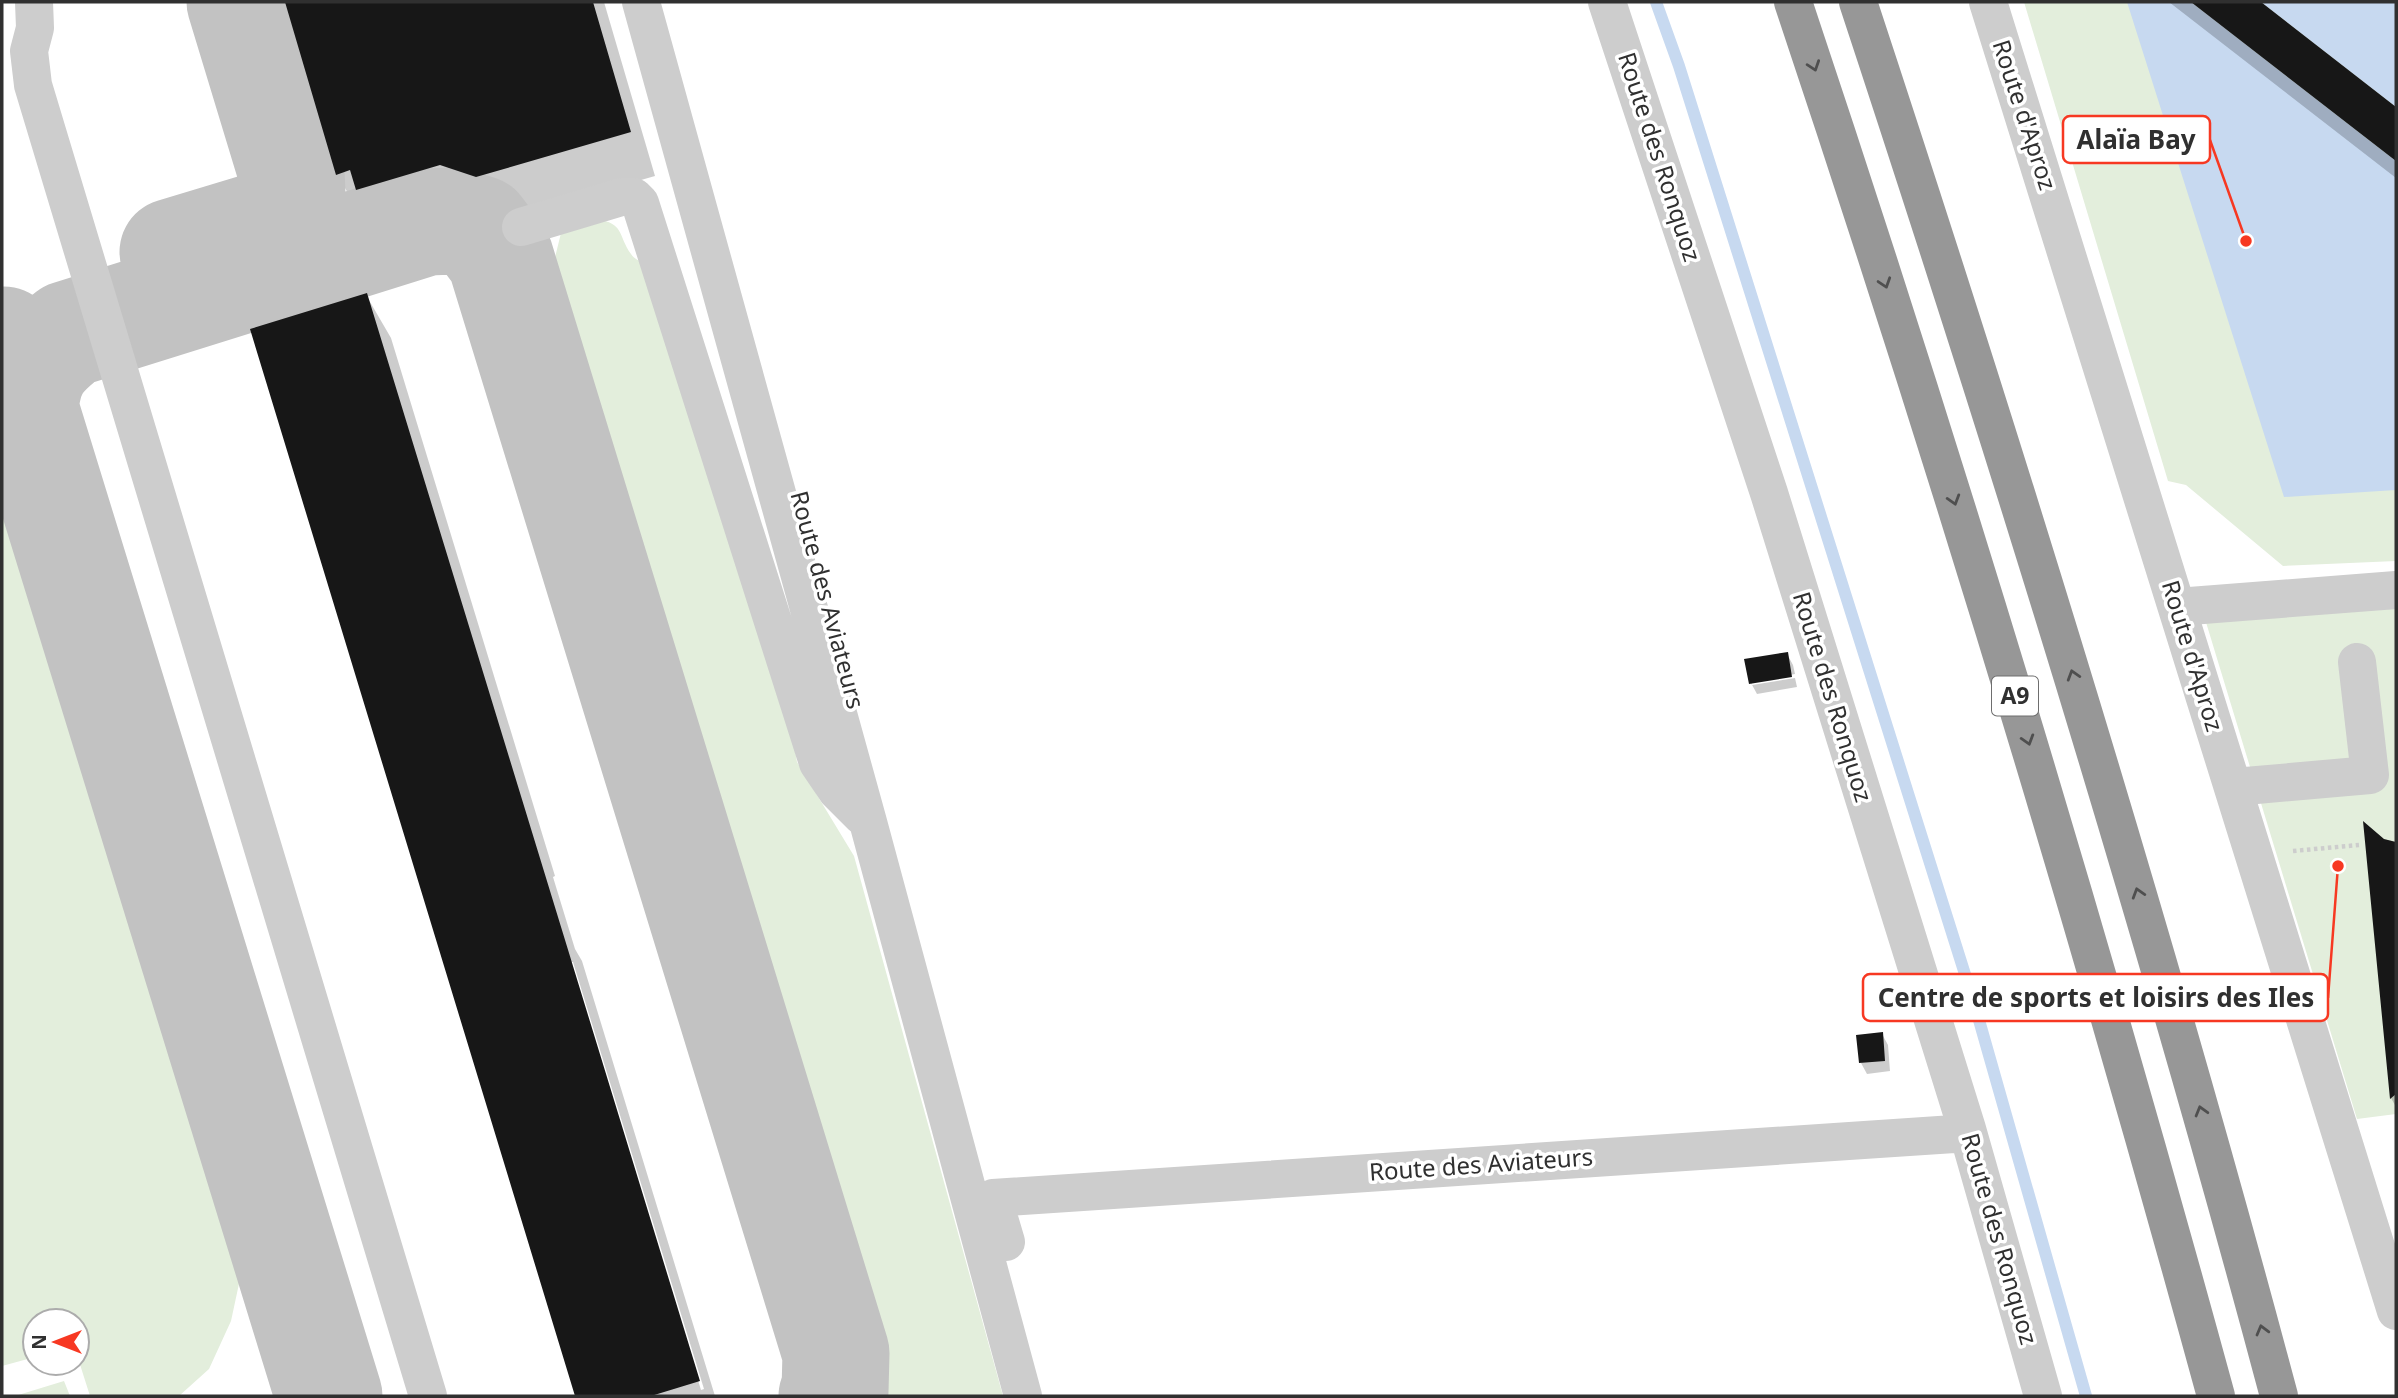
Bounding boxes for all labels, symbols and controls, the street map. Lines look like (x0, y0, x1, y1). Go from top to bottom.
street label: Route d'Aproz (1986, 35, 2065, 194)
street label: Route des Ronquoz (1611, 48, 1710, 265)
one-way arrow (1806, 60, 1820, 72)
callout: Alaïa Bay (2063, 116, 2210, 163)
text: Alaïa Bay (2076, 121, 2196, 157)
one-way arrow (1877, 276, 1891, 288)
street label: Route des Aviateurs (783, 487, 873, 712)
one-way arrow (1945, 493, 1960, 505)
street label: Route d'Aproz (2155, 576, 2232, 735)
street label: Route des Ronquoz (1786, 587, 1881, 806)
one-way arrow (2066, 669, 2081, 681)
road number: A9 (1992, 676, 2038, 716)
one-way arrow (2020, 734, 2035, 746)
one-way arrow (2131, 887, 2146, 899)
callout: Centre de sports et loisirs des Iles (1863, 974, 2328, 1021)
text: Centre de sports et loisirs des Iles (1878, 979, 2314, 1015)
one-way arrow (2195, 1105, 2210, 1117)
street label: Route des Ronquoz (1955, 1129, 2046, 1348)
street label: Route des Aviateurs (1368, 1139, 1594, 1188)
north arrow (21, 1307, 91, 1377)
one-way arrow (2255, 1324, 2270, 1336)
text: N (26, 1334, 52, 1350)

